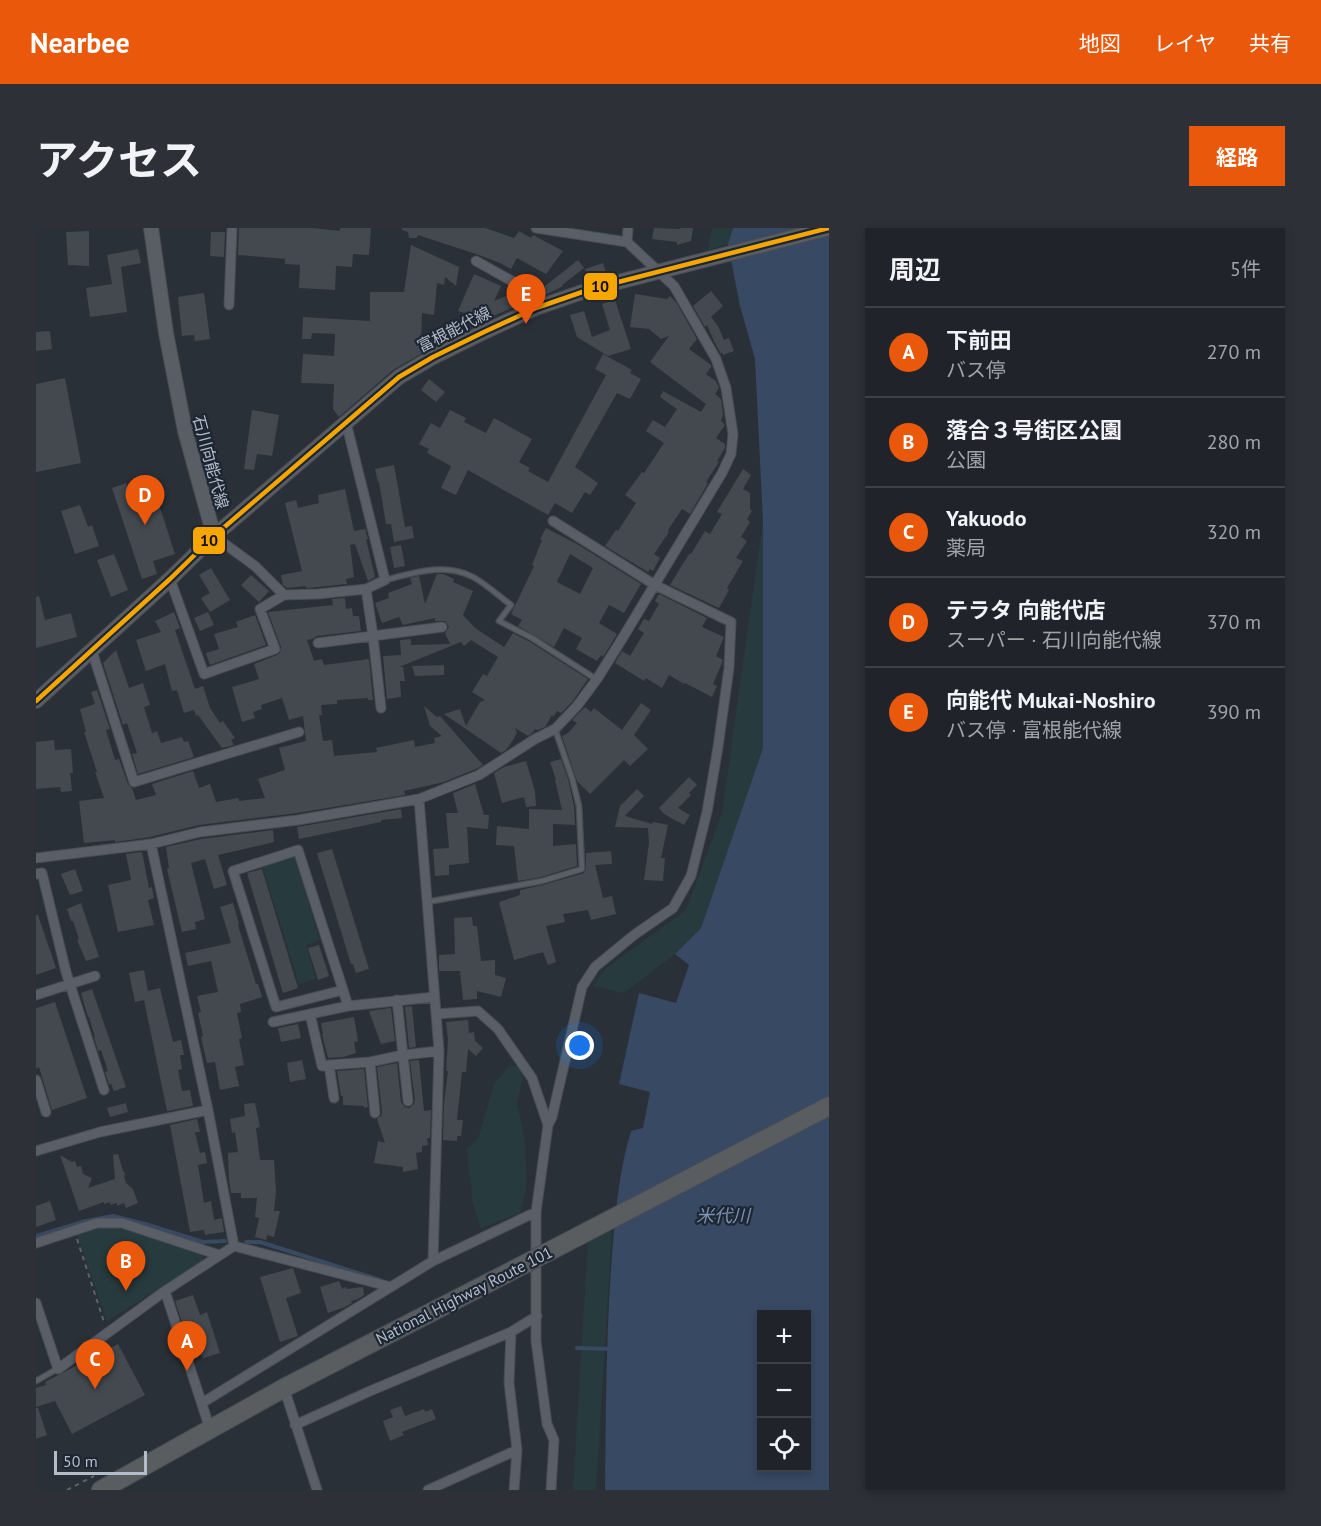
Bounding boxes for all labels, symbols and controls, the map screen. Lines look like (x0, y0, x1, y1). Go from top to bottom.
text: Nearbee (30, 24, 130, 61)
text: 地図 (1079, 30, 1121, 57)
text: レイヤ (1154, 30, 1216, 57)
text: 共有 (1249, 30, 1291, 57)
button: 経路 (1189, 126, 1285, 186)
text: アクセス (36, 132, 202, 187)
text: 周辺 (889, 253, 941, 286)
text: 5件 (1230, 256, 1261, 282)
line badge: 10 (583, 272, 618, 301)
pin: E (506, 274, 546, 324)
text: 10 (591, 276, 609, 296)
street label: 富根能代線 (414, 302, 494, 356)
text: 下前田 (946, 326, 1012, 354)
text: A (902, 339, 915, 365)
text: 270 m (1207, 339, 1261, 365)
text: バス停 (946, 357, 1006, 383)
street label: 石川向能代線 (189, 413, 233, 511)
text: 落合３号街区公園 (946, 416, 1122, 444)
text: B (903, 429, 914, 455)
text: 280 m (1207, 429, 1261, 455)
text: 公園 (946, 447, 986, 473)
pin: D (126, 476, 164, 525)
text: Yakuodo (946, 504, 1026, 532)
text: C (903, 519, 914, 545)
text: 320 m (1207, 519, 1261, 545)
line badge: 10 (192, 526, 226, 555)
text: 10 (200, 530, 218, 550)
text: 薬局 (946, 535, 986, 561)
text: テラタ 向能代店 (946, 596, 1106, 624)
text: D (902, 609, 915, 635)
text: 370 m (1207, 609, 1261, 635)
text: スーパー · 石川向能代線 (946, 627, 1162, 653)
text: 向能代 Mukai-Noshiro (946, 686, 1156, 714)
text: E (903, 699, 914, 725)
text: 390 m (1207, 699, 1261, 725)
text: バス停 · 富根能代線 (946, 717, 1122, 743)
your location (565, 1031, 594, 1060)
water label: 米代川 (696, 1204, 752, 1227)
pin: B (106, 1242, 146, 1291)
street label: National Highway Route 101 (372, 1242, 556, 1348)
map controls (757, 1310, 811, 1472)
button: + (757, 1310, 811, 1364)
pin: A (168, 1322, 206, 1371)
pin: C (76, 1340, 114, 1389)
button: − (757, 1364, 811, 1418)
button: locate (757, 1418, 811, 1472)
scale bar (54, 1448, 147, 1476)
text: 50 m (63, 1451, 98, 1471)

